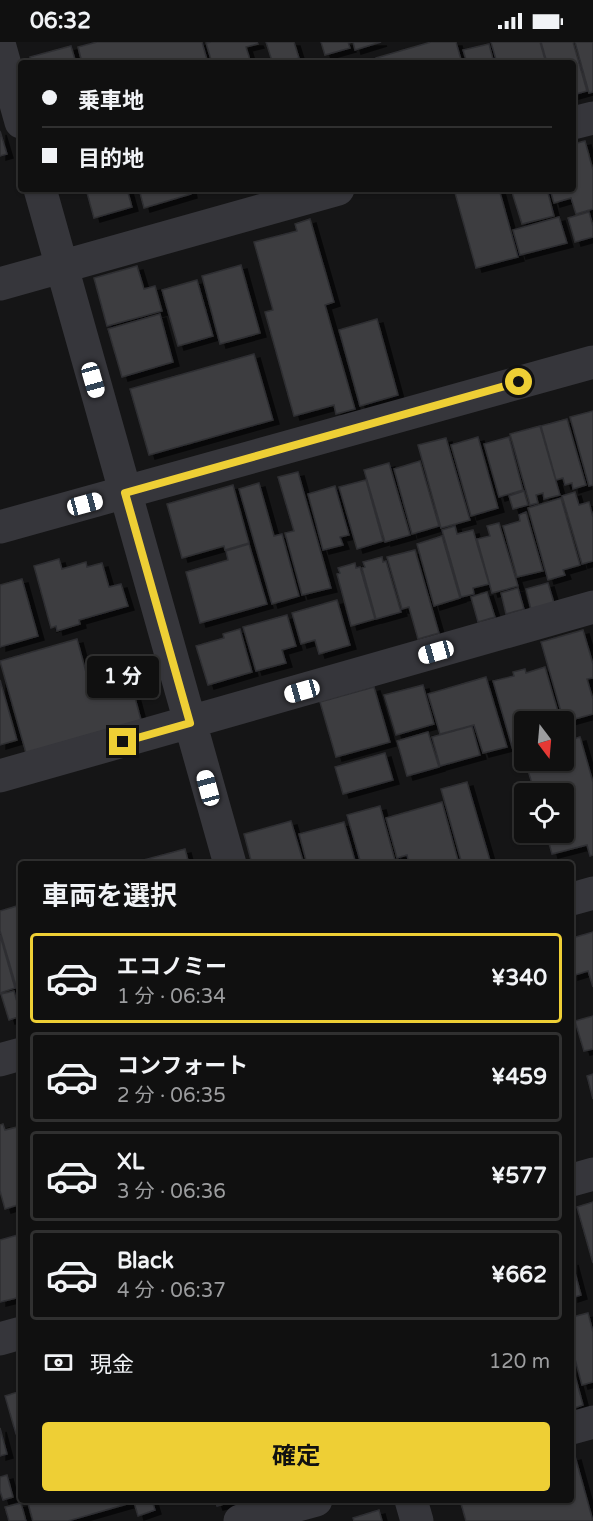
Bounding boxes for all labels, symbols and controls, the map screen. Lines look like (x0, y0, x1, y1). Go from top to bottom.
text: 06:32 (30, 8, 91, 34)
text: 乗車地 (78, 88, 144, 114)
text: 目的地 (78, 146, 144, 172)
car (79, 360, 107, 400)
route start (505, 368, 532, 395)
car (65, 491, 105, 517)
car (416, 638, 456, 666)
callout: 1 分 (87, 655, 159, 697)
text: 1 分 (104, 665, 142, 689)
car (282, 677, 322, 705)
north arrow (514, 711, 574, 771)
map controls (514, 711, 574, 843)
route end (109, 728, 136, 755)
car (195, 768, 221, 808)
button: locate (514, 783, 574, 843)
text: 車両を選択 (42, 880, 177, 913)
icon: car (45, 951, 99, 1005)
text: エコノミー (117, 954, 227, 980)
text: ¥340 (491, 965, 547, 991)
text: 1 分 · 06:34 (117, 985, 226, 1009)
icon: car (45, 1050, 99, 1104)
text: コンフォート (117, 1053, 248, 1079)
text: ¥459 (491, 1064, 547, 1090)
text: 2 分 · 06:35 (117, 1084, 226, 1108)
icon: car (45, 1149, 99, 1203)
text: XL (117, 1149, 144, 1175)
text: ¥577 (491, 1163, 547, 1189)
text: 3 分 · 06:36 (117, 1180, 226, 1204)
icon: car (45, 1248, 99, 1302)
text: Black (117, 1248, 174, 1274)
text: ¥662 (491, 1262, 547, 1288)
text: 4 分 · 06:37 (117, 1279, 226, 1303)
icon: cash (42, 1346, 75, 1379)
text: 120 m (489, 1350, 550, 1374)
text: 現金 (90, 1352, 134, 1378)
button: 確定 (42, 1422, 550, 1491)

